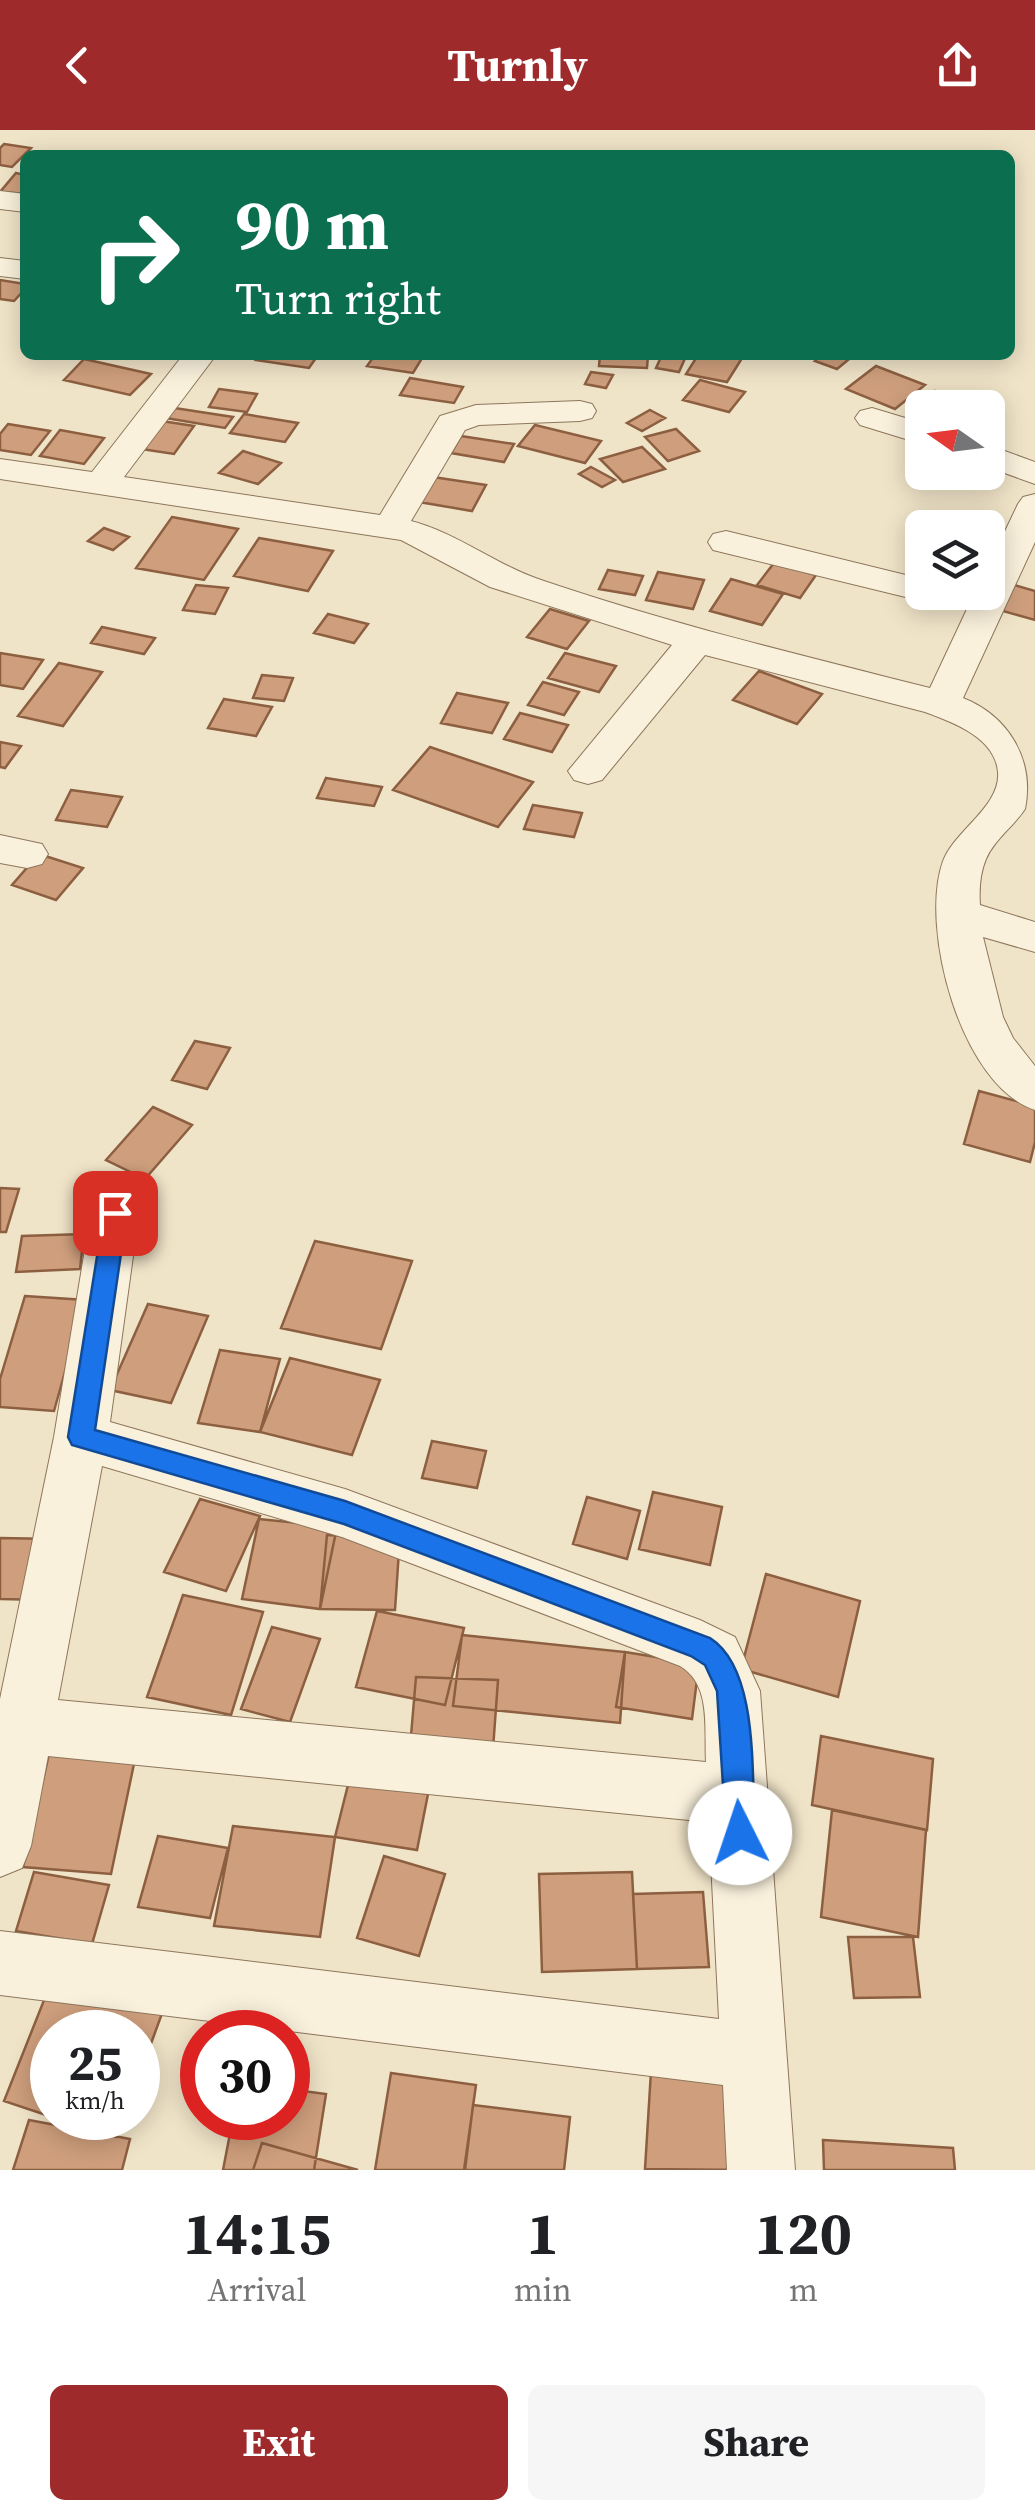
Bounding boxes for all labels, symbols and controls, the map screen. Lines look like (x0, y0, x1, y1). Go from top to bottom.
text: Turnly (447, 34, 588, 96)
icon: back (50, 38, 105, 93)
icon: share (930, 38, 985, 93)
text: 90 m (235, 176, 389, 272)
icon: right (70, 190, 200, 320)
text: Turn right (235, 267, 441, 329)
north arrow (905, 390, 1005, 490)
map controls (905, 390, 1005, 610)
button: layers (905, 510, 1005, 610)
pin (73, 1171, 158, 1256)
icon: arrive (88, 1186, 143, 1241)
position arrow (688, 1781, 792, 1885)
speed limit sign: 30 (180, 2010, 310, 2140)
text: 25 (68, 2028, 122, 2097)
text: km/h (65, 2083, 125, 2117)
text: 14:15 (183, 2192, 331, 2274)
text: 1 (526, 2192, 559, 2274)
text: 120 (755, 2192, 852, 2274)
text: Arrival (208, 2268, 306, 2312)
text: min (514, 2268, 572, 2312)
text: m (789, 2268, 818, 2312)
button: Exit (50, 2385, 508, 2500)
button: Share (528, 2385, 985, 2500)

